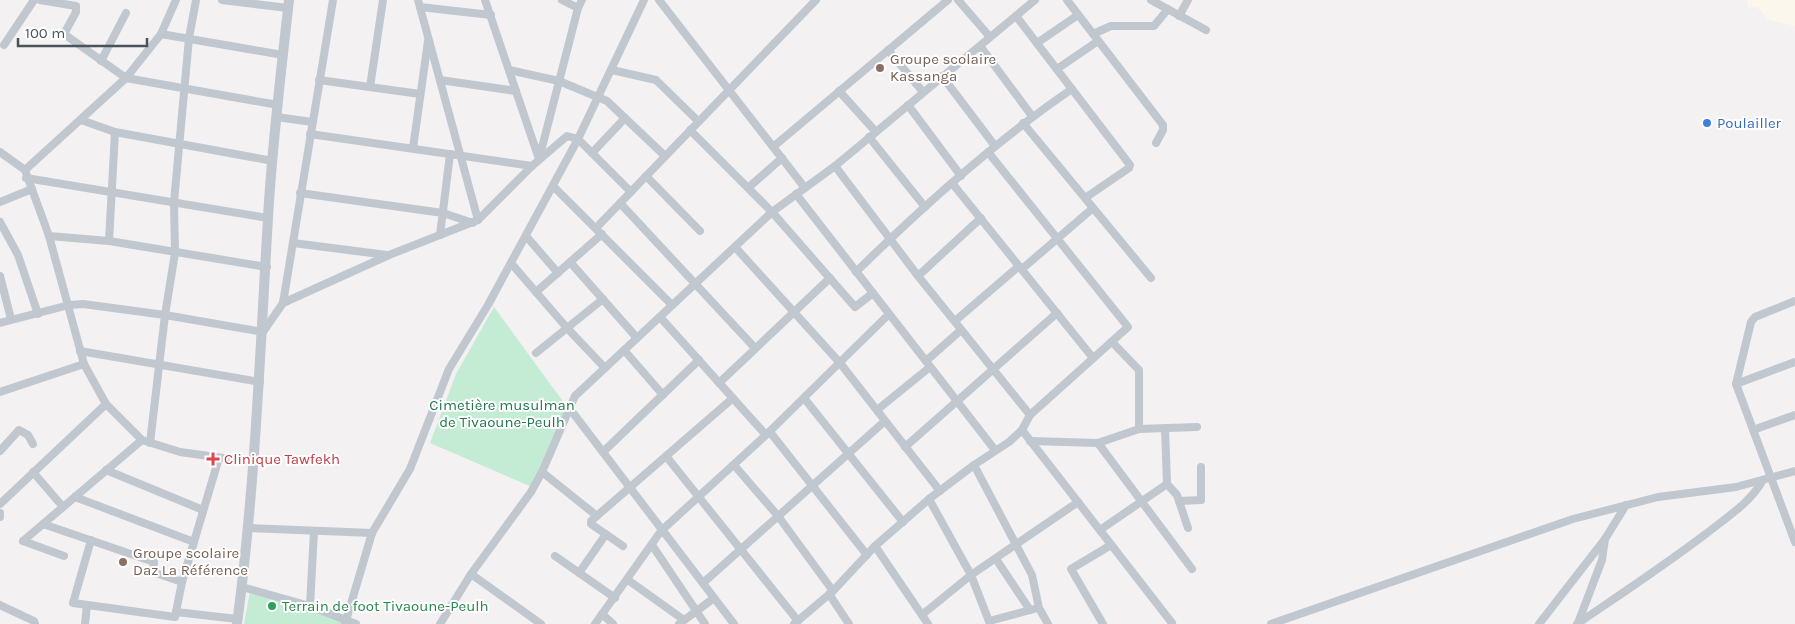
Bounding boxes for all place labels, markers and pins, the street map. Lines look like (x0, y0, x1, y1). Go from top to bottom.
place label: Groupe scolaire Kassanga (890, 50, 996, 85)
marker: Groupe scolaire Kassanga (874, 62, 886, 74)
place label: Poulailler (1717, 114, 1782, 132)
marker: Poulailler (1701, 117, 1713, 129)
place label: Clinique Tawfekh (224, 450, 340, 468)
marker: Clinique Tawfekh (206, 452, 220, 466)
place label: Groupe scolaire Daz La Référence (133, 544, 248, 579)
marker: Groupe scolaire Daz La Référence (117, 556, 129, 568)
place label: Terrain de foot Tivaoune-Peulh (282, 597, 489, 615)
marker: Terrain de foot Tivaoune-Peulh (266, 600, 278, 612)

